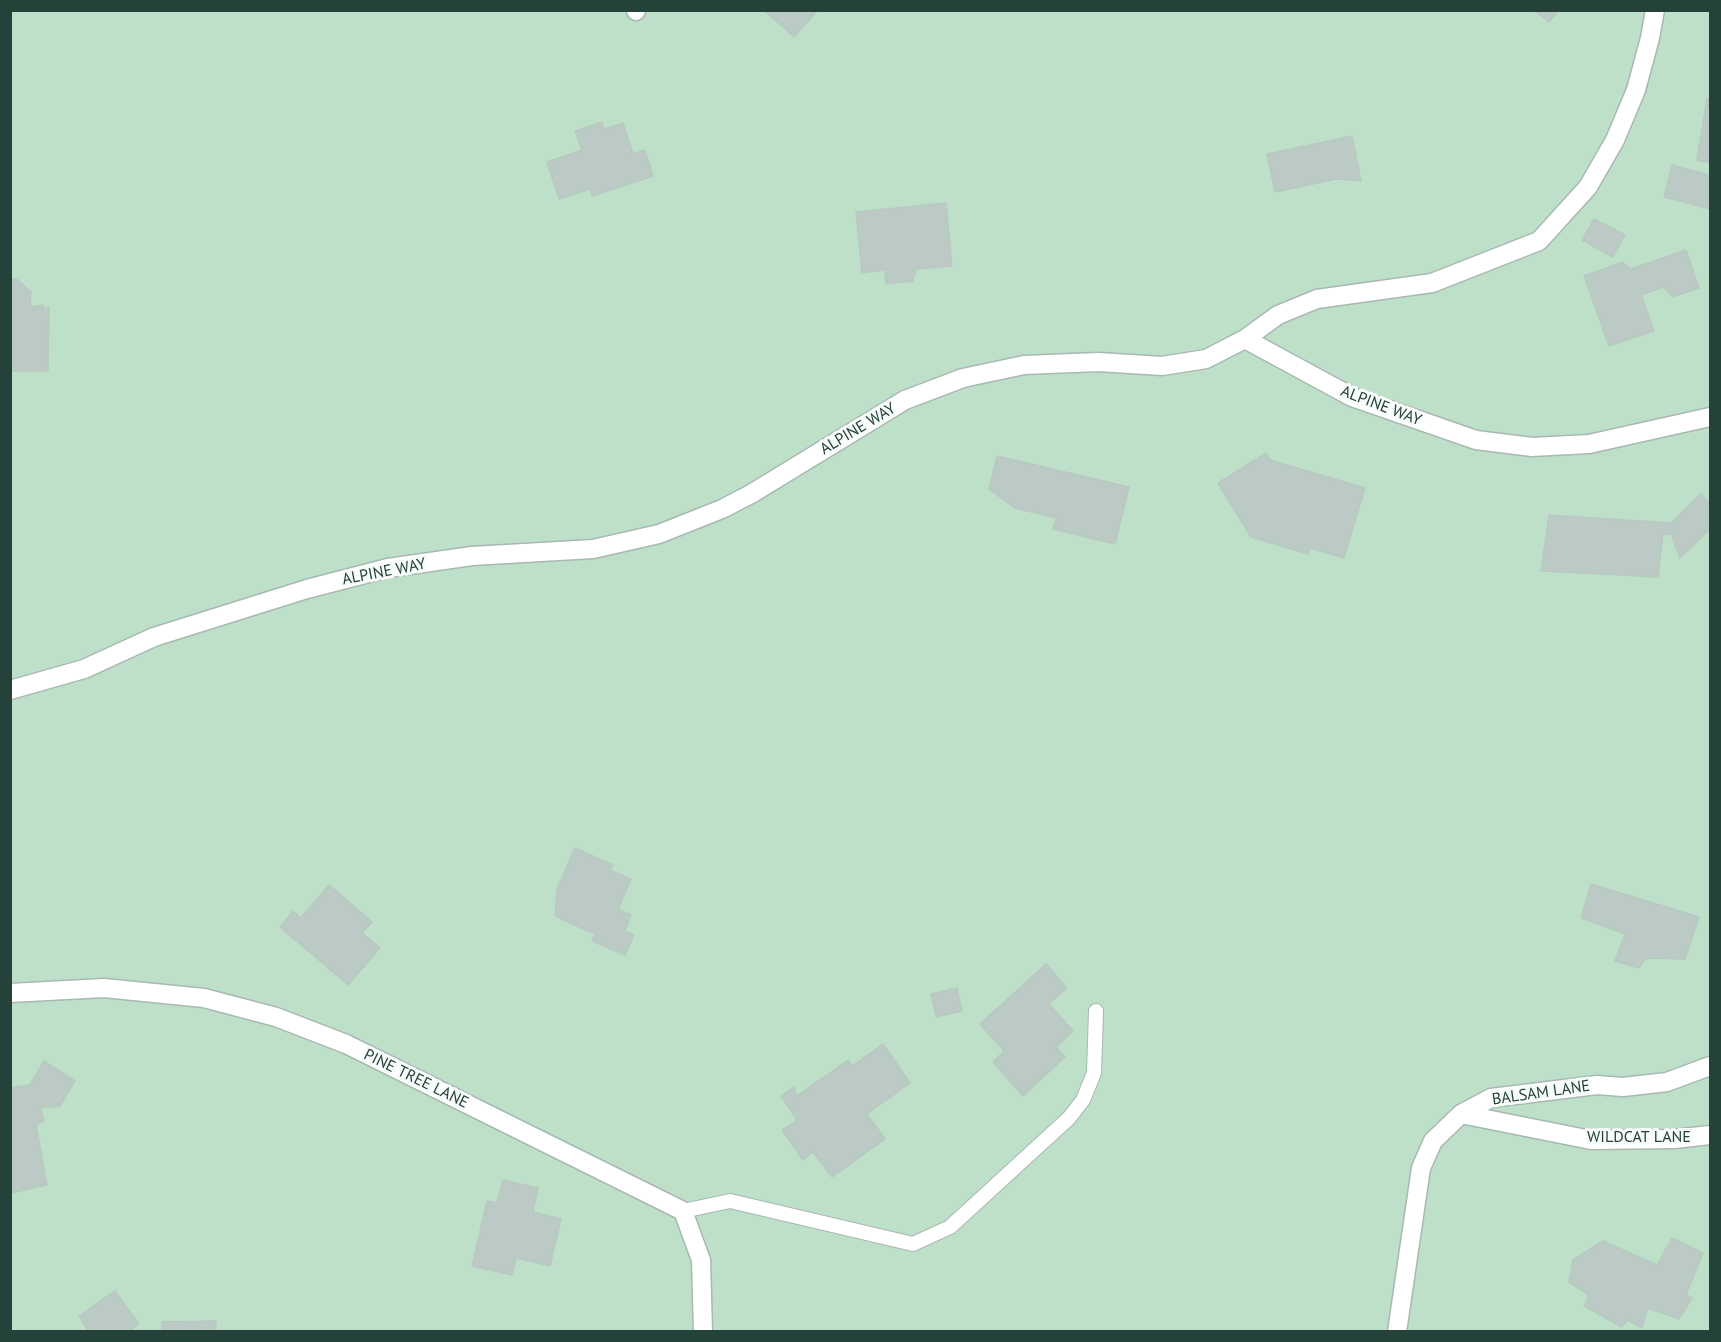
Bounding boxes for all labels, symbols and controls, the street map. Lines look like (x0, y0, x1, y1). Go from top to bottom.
street label: ALPINE WAY (1338, 382, 1424, 430)
street label: ALPINE WAY (817, 399, 899, 459)
street label: ALPINE WAY (341, 554, 427, 590)
street label: PINE TREE LANE (361, 1045, 471, 1113)
street label: BALSAM LANE (1491, 1077, 1591, 1109)
street label: WILDCAT LANE (1587, 1127, 1691, 1147)

